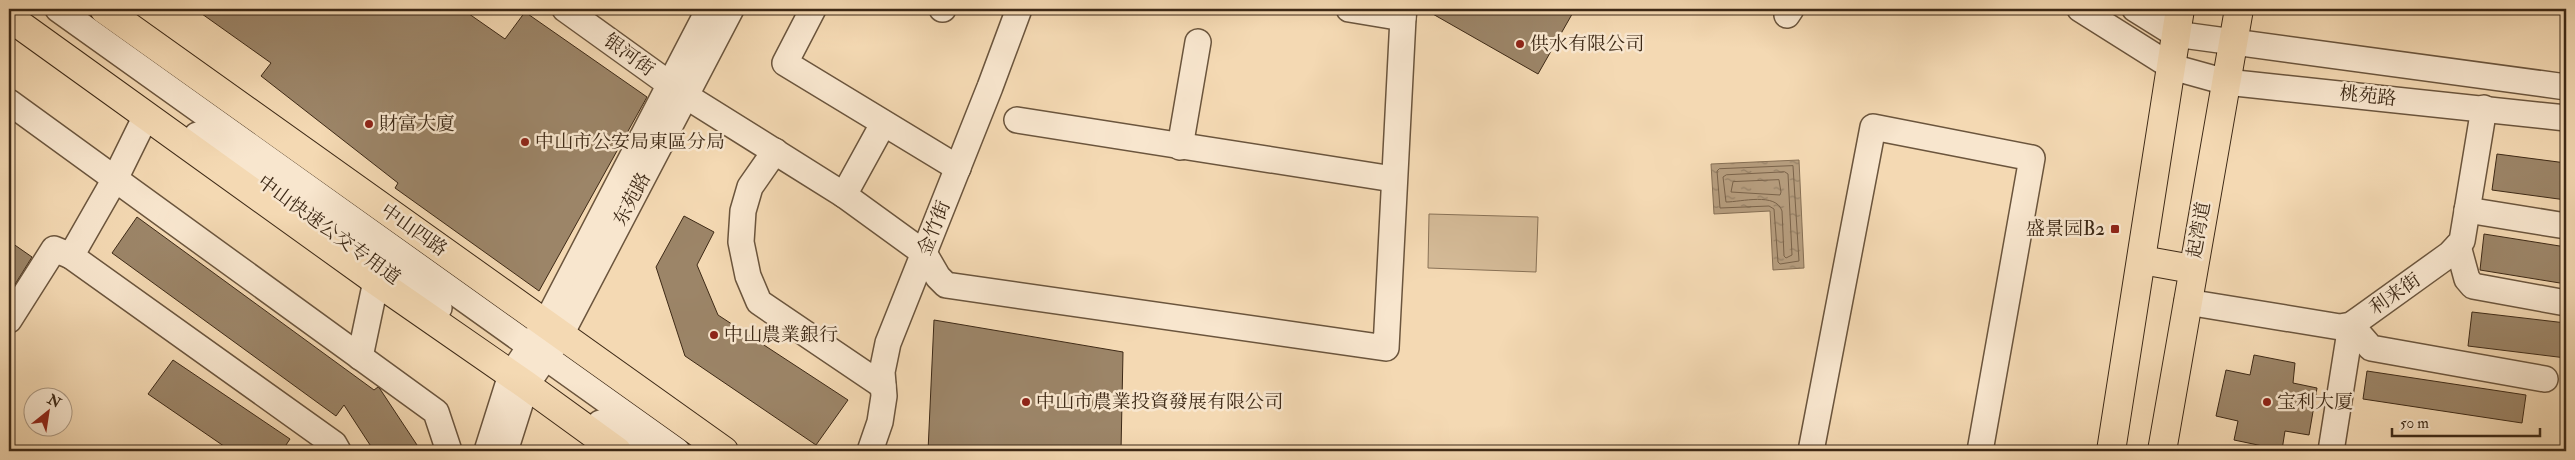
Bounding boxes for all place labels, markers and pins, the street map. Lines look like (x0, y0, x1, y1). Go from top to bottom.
place label: 供水有限公司 (1530, 32, 1644, 56)
marker: 供水有限公司 (1514, 38, 1526, 50)
place label: 財富大廈 (379, 112, 455, 136)
marker: 財富大廈 (363, 118, 375, 130)
place label: 中山市公安局東區分局 (535, 130, 725, 154)
marker: 中山市公安局東區分局 (519, 136, 531, 148)
place label: 盛景园B2 (2026, 217, 2105, 241)
marker: 盛景园B2 (2109, 223, 2121, 235)
place label: 中山農業銀行 (724, 323, 838, 347)
marker: 中山農業銀行 (708, 329, 720, 341)
place label: 中山市農業投資發展有限公司 (1036, 390, 1283, 414)
place label: 宝利大厦 (2277, 390, 2353, 414)
marker: 中山市農業投資發展有限公司 (1020, 396, 1032, 408)
marker: 宝利大厦 (2261, 396, 2273, 408)

